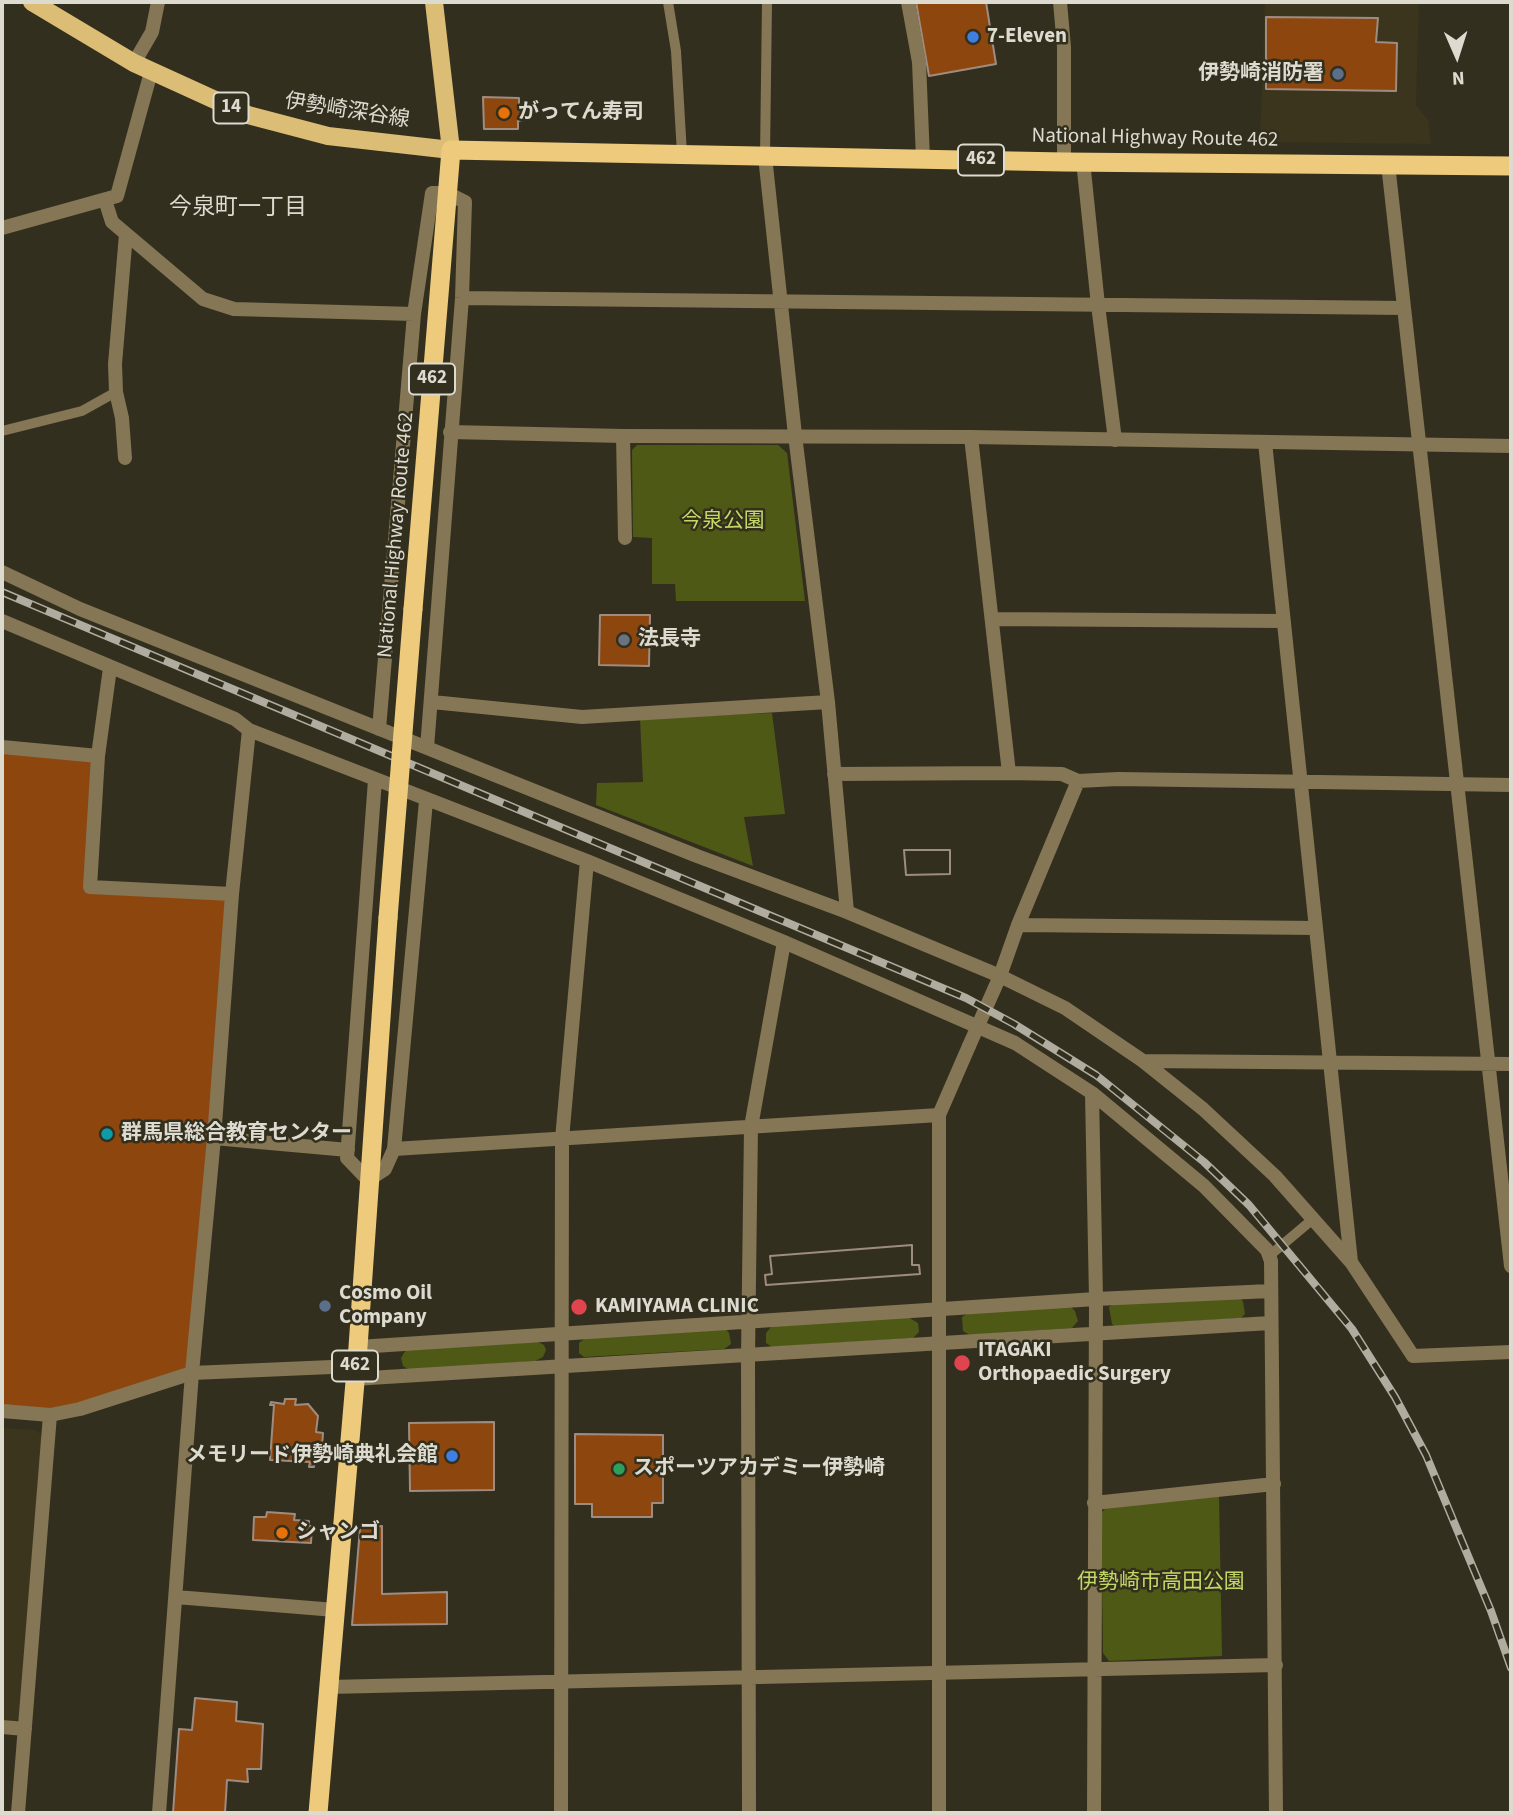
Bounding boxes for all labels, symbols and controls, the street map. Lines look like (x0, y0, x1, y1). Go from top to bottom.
north arrow (1422, 21, 1492, 91)
place label: 7-Eleven (987, 24, 1067, 50)
marker: 7-Eleven (965, 29, 981, 45)
place label: 伊勢崎消防署 (1198, 61, 1324, 87)
text: N (1451, 64, 1465, 91)
marker: 伊勢崎消防署 (1330, 66, 1346, 82)
street label: 伊勢崎深谷線 (283, 90, 411, 134)
road number: 14 (214, 92, 248, 124)
place label: がってん寿司 (518, 100, 644, 126)
marker: がってん寿司 (496, 105, 512, 121)
street label: National Highway Route 462 (1031, 124, 1279, 154)
road number: 462 (958, 144, 1004, 176)
district label: 今泉町一丁目 (169, 195, 307, 223)
road number: 462 (409, 364, 455, 394)
street label: National Highway Route 462 (374, 411, 420, 659)
park label: 今泉公園 (681, 509, 765, 535)
place label: 法長寺 (638, 627, 701, 653)
marker: 法長寺 (616, 632, 632, 648)
place label: 群馬県総合教育センター (121, 1121, 352, 1147)
marker: 群馬県総合教育センター (99, 1126, 115, 1142)
place label: Cosmo Oil Company (339, 1281, 432, 1331)
place label: KAMIYAMA CLINIC (595, 1294, 759, 1320)
marker: KAMIYAMA CLINIC (569, 1297, 589, 1317)
marker: Cosmo Oil Company (317, 1298, 333, 1314)
place label: ITAGAKI Orthopaedic Surgery (978, 1338, 1171, 1388)
road number: 462 (332, 1350, 378, 1382)
marker: ITAGAKI Orthopaedic Surgery (952, 1353, 972, 1373)
place label: メモリード伊勢崎典礼会館 (186, 1443, 438, 1469)
marker: メモリード伊勢崎典礼会館 (444, 1448, 460, 1464)
place label: スポーツアカデミー伊勢崎 (633, 1456, 885, 1482)
marker: スポーツアカデミー伊勢崎 (611, 1461, 627, 1477)
place label: シャンゴ (296, 1520, 380, 1546)
marker: シャンゴ (274, 1525, 290, 1541)
park label: 伊勢崎市高田公園 (1077, 1570, 1245, 1596)

